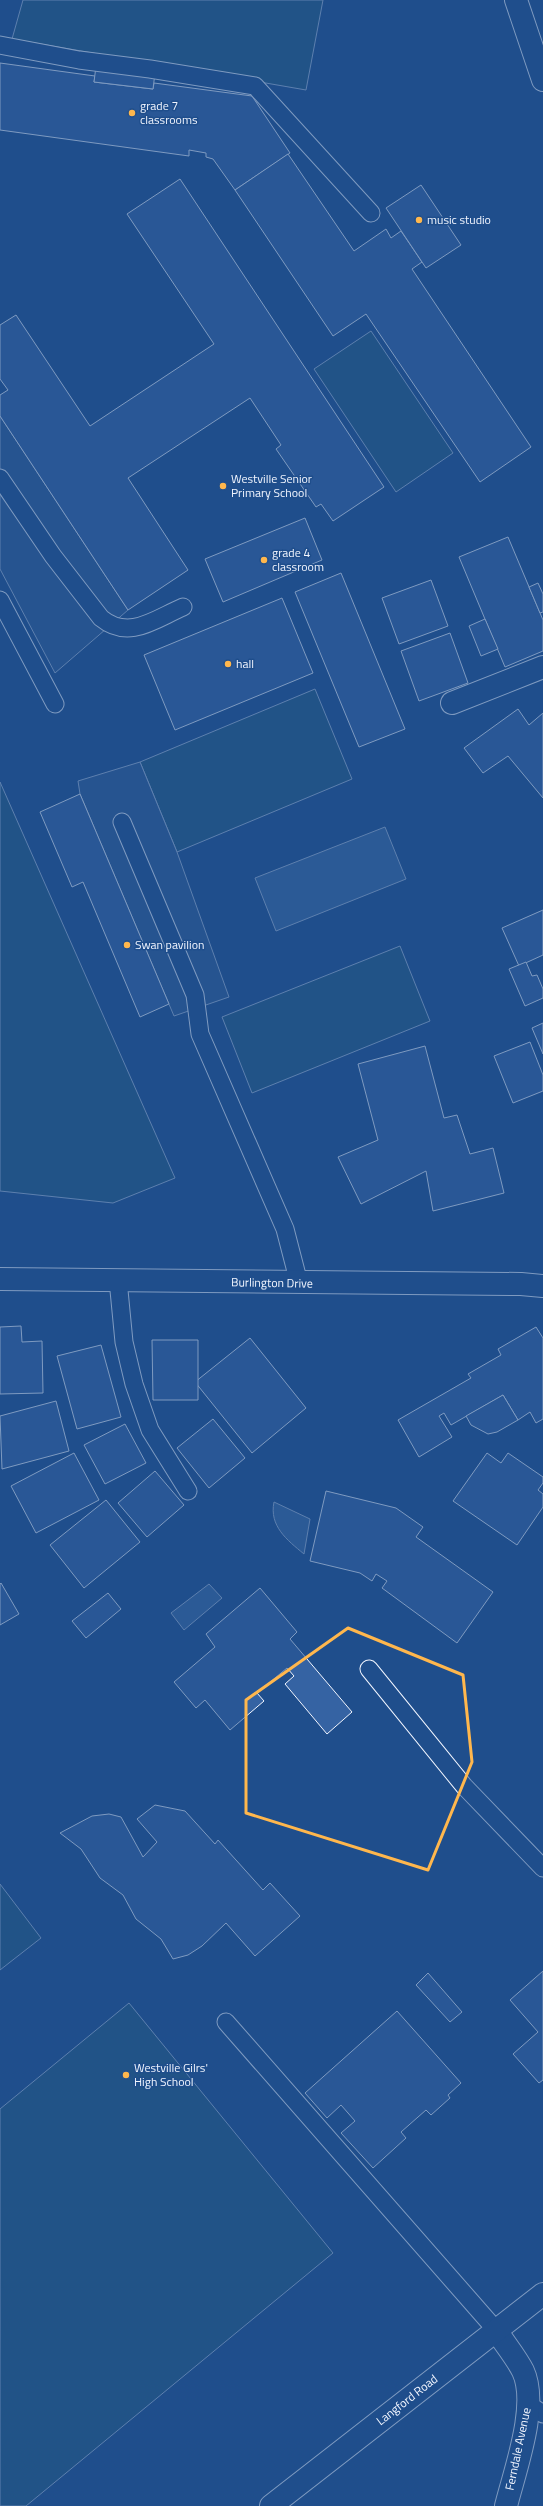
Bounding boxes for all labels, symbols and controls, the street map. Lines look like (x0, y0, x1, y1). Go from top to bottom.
place label: grade 7 classrooms (140, 96, 198, 129)
marker: grade 7 classrooms (127, 108, 137, 118)
place label: music studio (427, 210, 491, 229)
marker: music studio (414, 215, 424, 225)
place label: Westville Senior Primary School (231, 469, 312, 502)
marker: Westville Senior Primary School (218, 481, 228, 491)
place label: grade 4 classroom (272, 543, 324, 576)
marker: grade 4 classroom (259, 555, 269, 565)
place label: hall (236, 654, 254, 673)
marker: hall (223, 659, 233, 669)
place label: Swan pavilion (135, 935, 204, 954)
marker: Swan pavilion (122, 940, 132, 950)
street label: Burlington Drive (231, 1272, 313, 1293)
place label: Westville Gilrs' High School (134, 2058, 208, 2091)
marker: Westville Gilrs' High School (121, 2070, 131, 2080)
street label: Langford Road (372, 2369, 442, 2430)
street label: Ferndale Avenue (499, 2406, 536, 2492)

